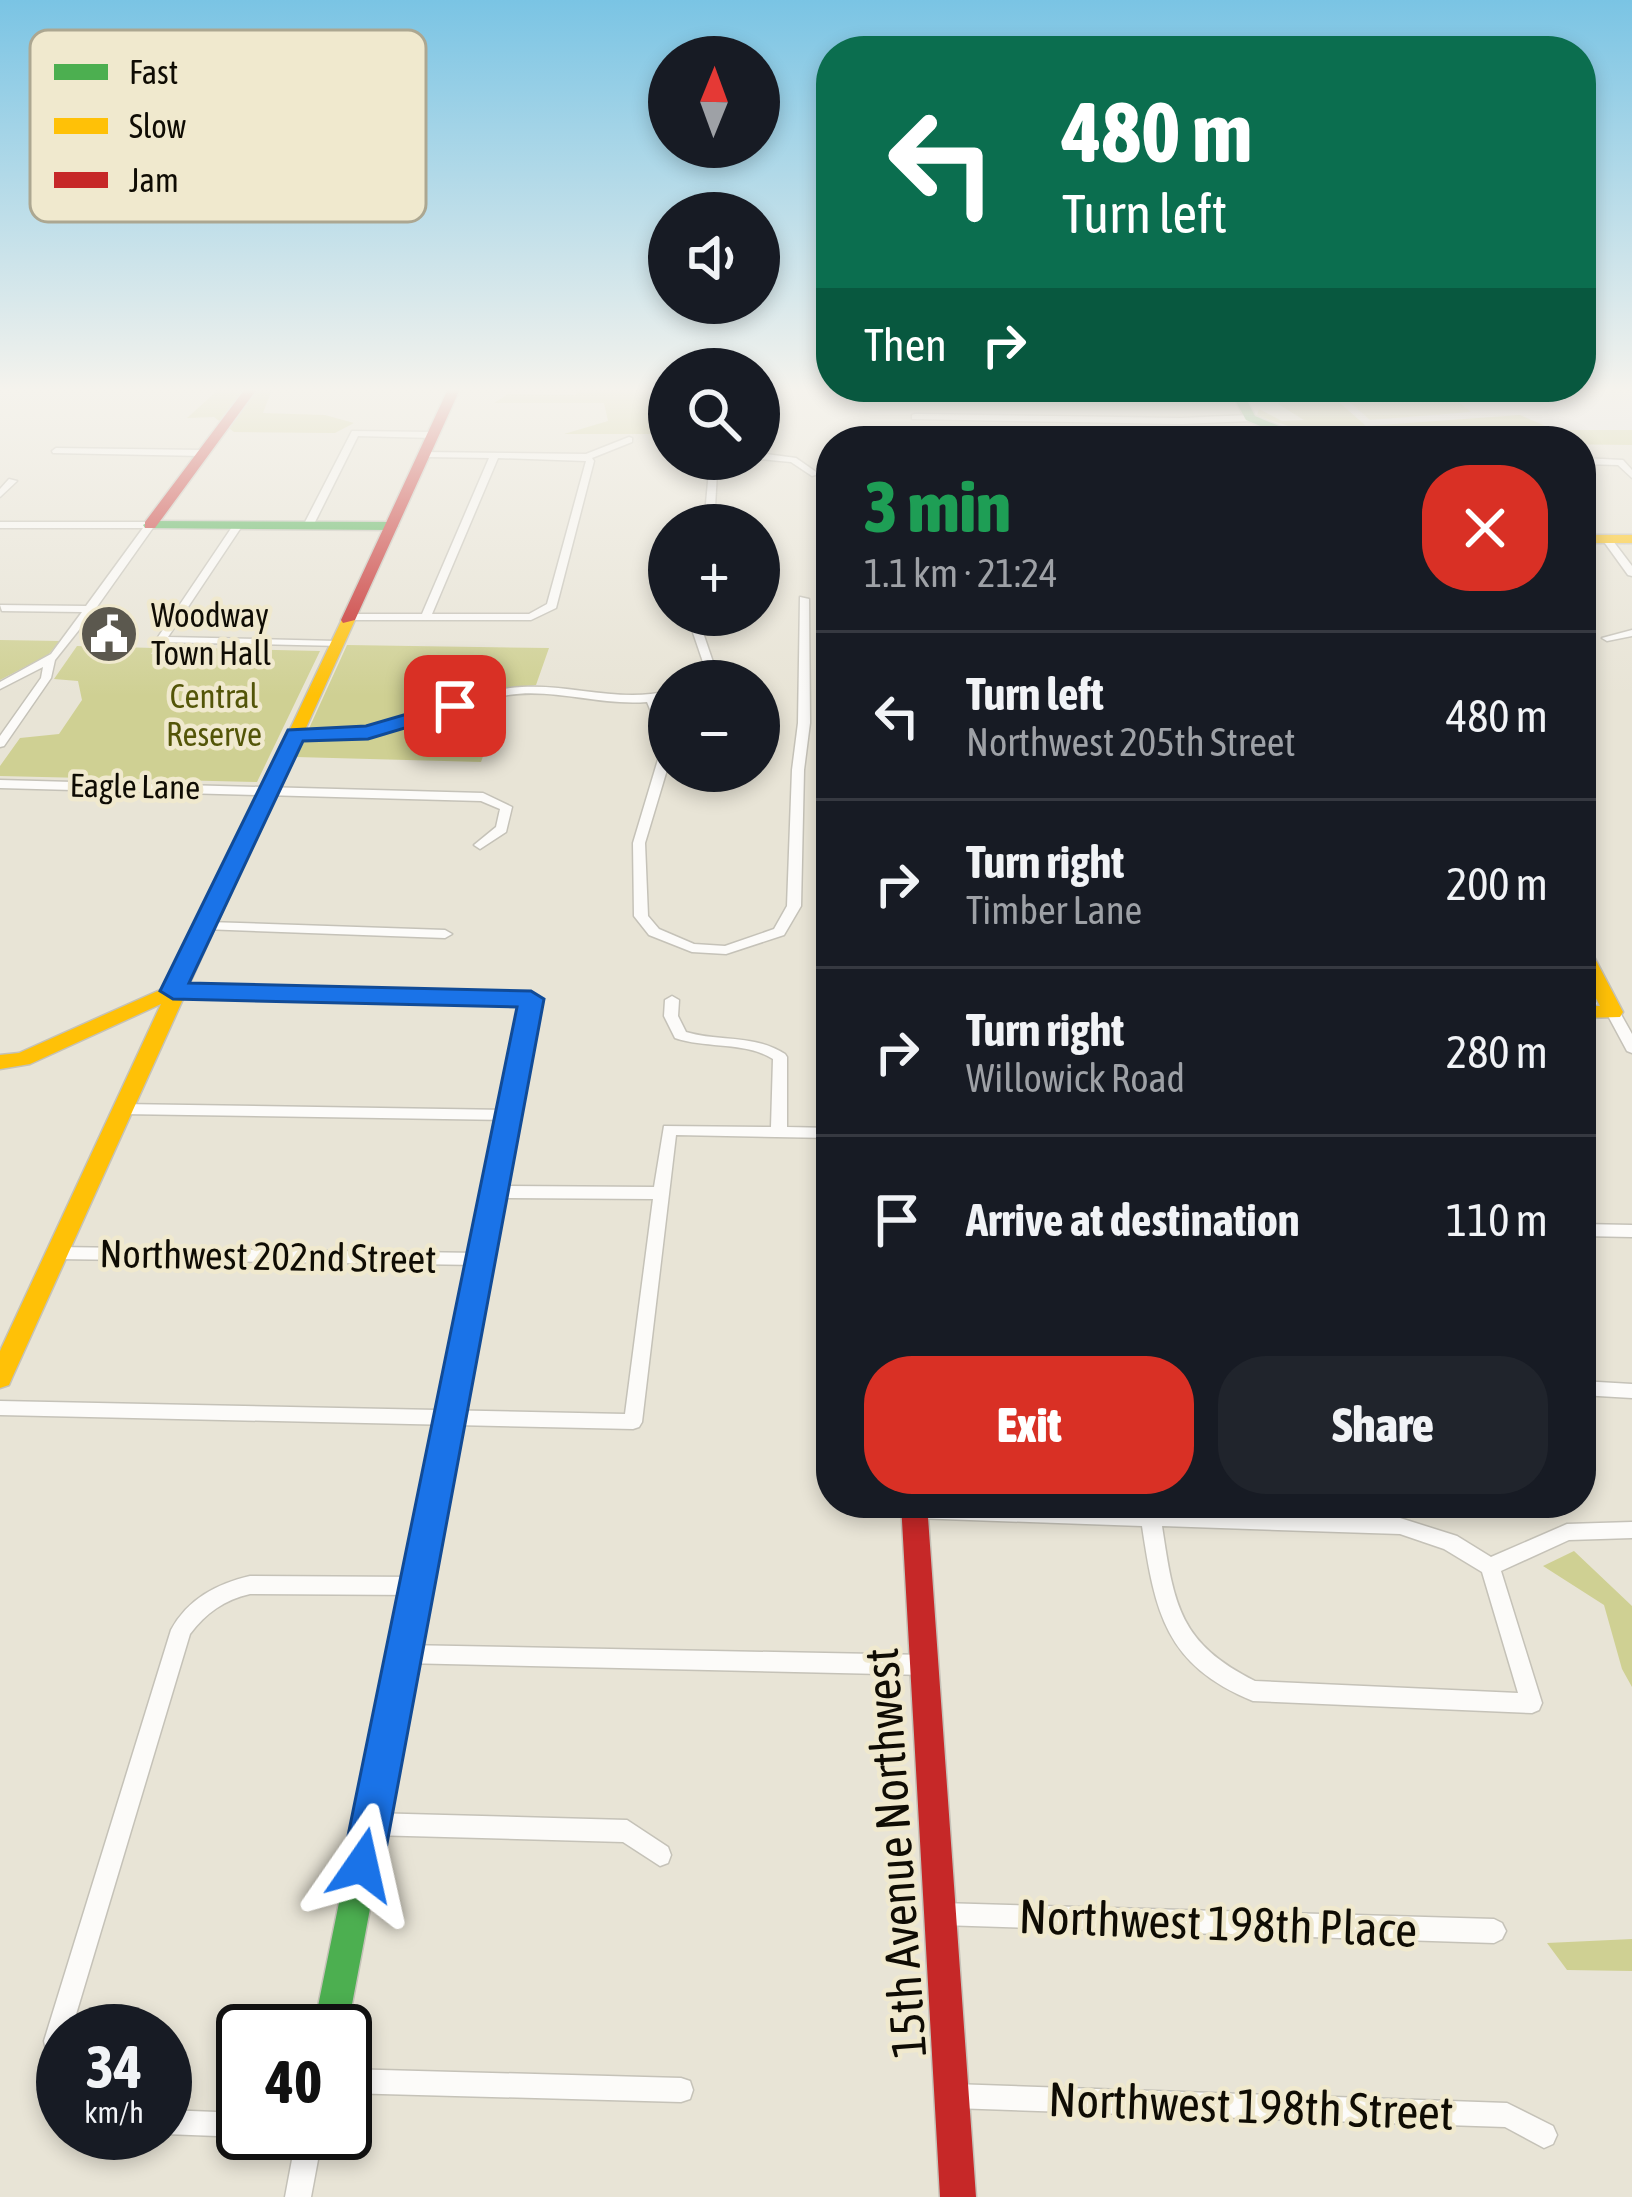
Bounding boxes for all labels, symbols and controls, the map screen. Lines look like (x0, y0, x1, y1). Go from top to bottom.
legend (30, 30, 426, 222)
north arrow (648, 36, 780, 168)
map controls (648, 36, 780, 792)
text: Fast (129, 53, 178, 91)
icon: left (864, 84, 1020, 240)
text: 480 m (1062, 84, 1252, 180)
text: Slow (129, 107, 186, 145)
text: Jam (129, 161, 179, 199)
text: Turn left (1062, 183, 1227, 244)
button: sound (648, 192, 780, 324)
icon: right (971, 312, 1037, 378)
text: Then (864, 319, 947, 371)
button: search (648, 348, 780, 480)
text: 3 min (864, 465, 1011, 547)
button: close (1422, 465, 1548, 591)
button: + (648, 504, 780, 636)
text: 1.1 km · 21:24 (864, 551, 1057, 595)
place label: Woodway Town Hall (151, 596, 271, 672)
public building icon: Woodway Town Hall (78, 603, 140, 665)
pin (404, 655, 506, 757)
button: − (648, 660, 780, 792)
text: Turn left (966, 668, 1104, 720)
icon: arrive (422, 673, 488, 739)
park label: Central Reserve (166, 677, 262, 753)
icon: left (864, 683, 930, 749)
text: 480 m (1446, 690, 1548, 742)
text: Northwest 205th Street (966, 720, 1296, 764)
street label: Eagle Lane (69, 766, 201, 806)
text: Turn right (966, 836, 1124, 888)
icon: right (864, 851, 930, 917)
text: 200 m (1446, 858, 1548, 910)
text: Timber Lane (966, 888, 1142, 932)
text: Turn right (966, 1004, 1124, 1056)
icon: right (864, 1019, 930, 1085)
text: 280 m (1446, 1026, 1548, 1078)
text: Willowick Road (966, 1056, 1185, 1100)
icon: arrive (864, 1187, 930, 1253)
text: Arrive at destination (966, 1194, 1300, 1246)
text: 110 m (1446, 1194, 1548, 1246)
street label: Northwest 202nd Street (99, 1231, 437, 1281)
button: Exit (864, 1356, 1194, 1494)
button: Share (1218, 1356, 1548, 1494)
street label: 15th Avenue Northwest (853, 1646, 936, 2060)
position arrow (299, 1802, 425, 1928)
street label: Northwest 198th Place (1018, 1888, 1418, 1957)
speed limit sign: 40 (216, 2004, 372, 2160)
text: 34 (86, 2032, 142, 2101)
street label: Northwest 198th Street (1047, 2071, 1455, 2140)
text: km/h (84, 2095, 144, 2129)

